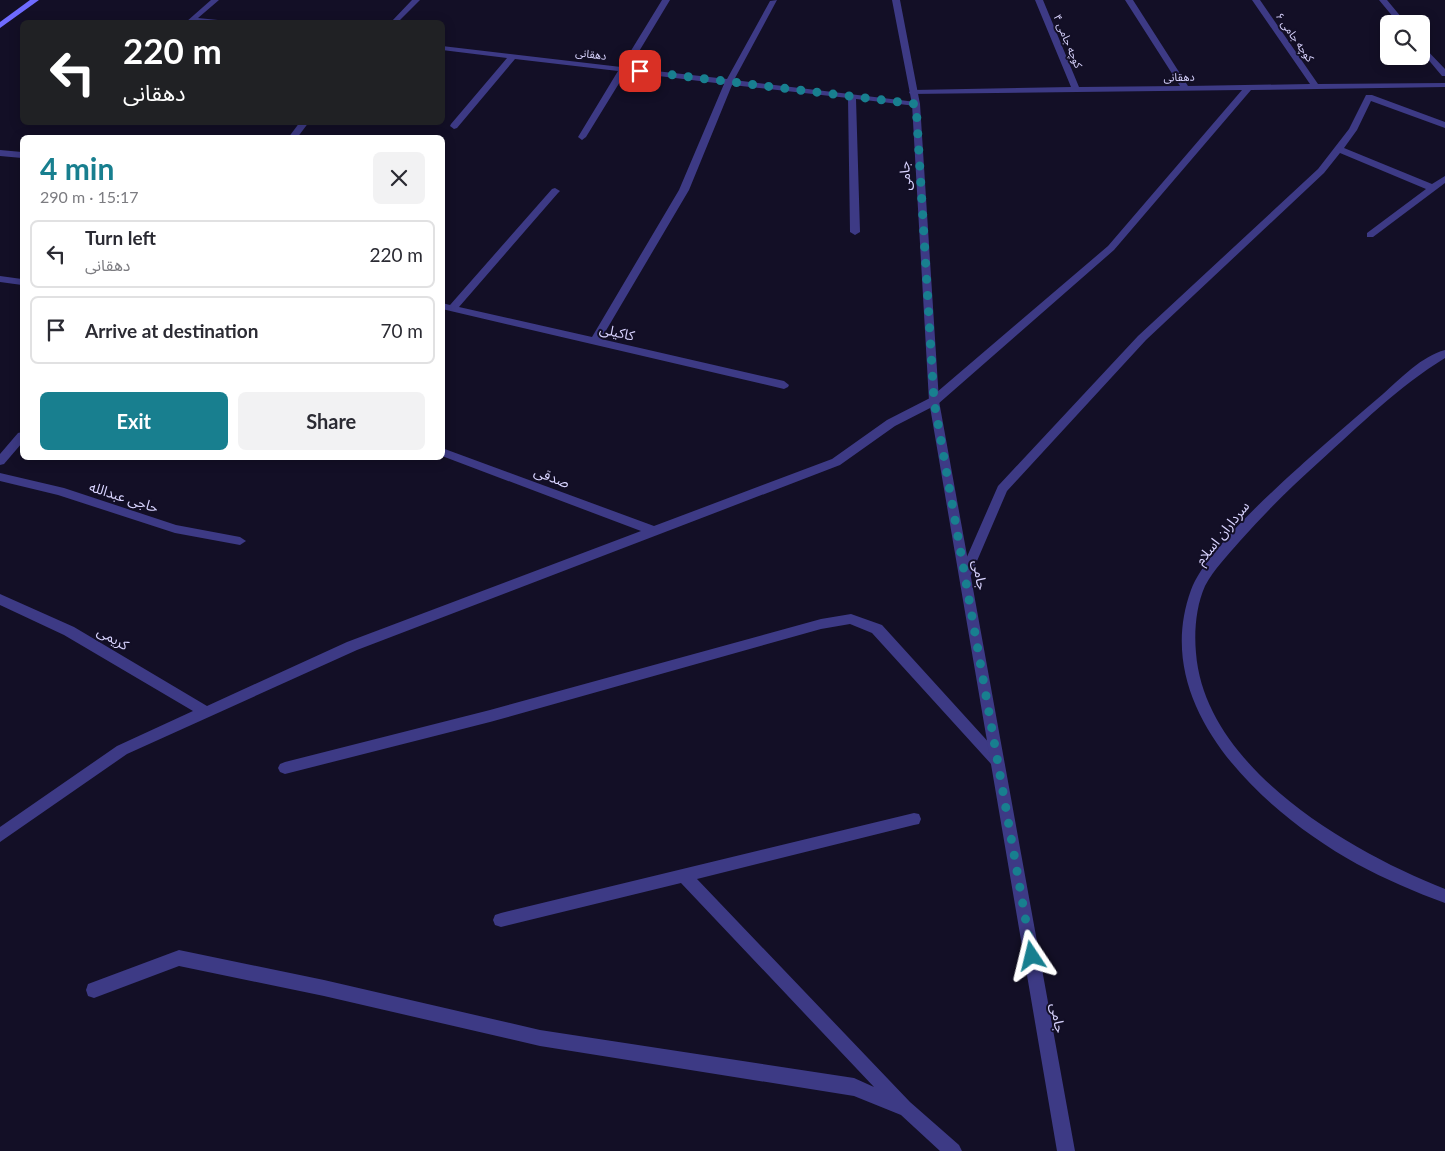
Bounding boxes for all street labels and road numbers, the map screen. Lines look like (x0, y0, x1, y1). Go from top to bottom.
street label: کوچه جامی ۶ (1272, 10, 1317, 65)
street label: کوچه جامی ۴ (1049, 12, 1086, 71)
street label: دهقانی (575, 45, 607, 63)
street label: دهقانی (1163, 70, 1195, 84)
street label: جامی (895, 160, 915, 192)
street label: کاکیلی (598, 319, 636, 345)
street label: صدقی (532, 462, 573, 492)
street label: حاجی عبدالله (87, 477, 161, 517)
street label: سرداران اسلام (1191, 497, 1255, 570)
street label: جامی (969, 559, 991, 591)
street label: کریمی (94, 622, 132, 654)
street label: جامی (1047, 1002, 1069, 1034)

